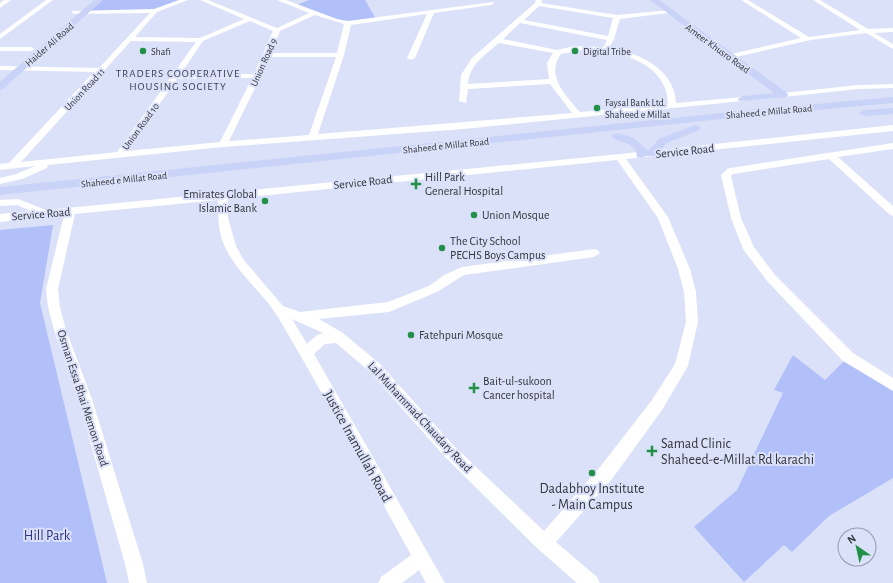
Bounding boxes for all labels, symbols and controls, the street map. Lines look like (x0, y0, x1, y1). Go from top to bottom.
street label: Haider Ali Road (24, 21, 76, 68)
street label: Ameer Khusro Road (683, 22, 751, 75)
street label: Union Road 9 (249, 37, 279, 88)
marker: Shafi (138, 46, 148, 56)
marker: Digital Tribe (570, 46, 580, 56)
place label: Shafi (151, 47, 171, 57)
place label: Digital Tribe (583, 47, 631, 57)
street label: Union Road 11 (63, 67, 107, 113)
district label: TRADERS COOPERATIVE HOUSING SOCIETY (116, 68, 240, 92)
place label: Faysal Bank Ltd. Shaheed e Millat (605, 98, 671, 120)
street label: Union Road 10 (120, 101, 161, 152)
marker: Faysal Bank Ltd. Shaheed e Millat (592, 103, 602, 113)
street label: Shaheed e Millat Road (726, 103, 813, 121)
street label: Shaheed e Millat Road (403, 136, 490, 155)
street label: Service Road (655, 142, 715, 160)
street label: Shaheed e Millat Road (81, 170, 168, 189)
place label: Hill Park General Hospital (425, 171, 503, 197)
street label: Service Road (333, 173, 393, 191)
marker: Hill Park General Hospital (410, 178, 422, 190)
place label: Emirates Global Islamic Bank (183, 188, 258, 214)
marker: Emirates Global Islamic Bank (260, 196, 270, 206)
street label: Service Road (11, 205, 71, 223)
place label: Union Mosque (482, 209, 550, 221)
marker: Union Mosque (469, 210, 479, 220)
place label: The City School PECHS Boys Campus (450, 235, 545, 262)
marker: The City School PECHS Boys Campus (437, 243, 447, 253)
street label: Osman Essa Bhai Memon Road (55, 328, 111, 468)
place label: Fatehpuri Mosque (419, 329, 503, 341)
marker: Fatehpuri Mosque (406, 330, 416, 340)
street label: Lal Muhammad Chaudary Road (365, 359, 474, 475)
place label: Bait-ul-sukoon Cancer hospital (483, 375, 555, 401)
marker: Bait-ul-sukoon Cancer hospital (468, 382, 480, 394)
street label: Justice Inamullah Road (321, 388, 394, 504)
place label: Samad Clinic Shaheed-e-Millat Rd karachi (661, 437, 814, 467)
marker: Samad Clinic Shaheed-e-Millat Rd karachi (646, 445, 658, 457)
marker: Dadabhoy Institute - Main Campus (587, 468, 597, 478)
place label: Dadabhoy Institute - Main Campus (540, 482, 644, 512)
north arrow (837, 527, 877, 567)
park label: Hill Park (24, 529, 71, 543)
text: N (845, 532, 858, 546)

